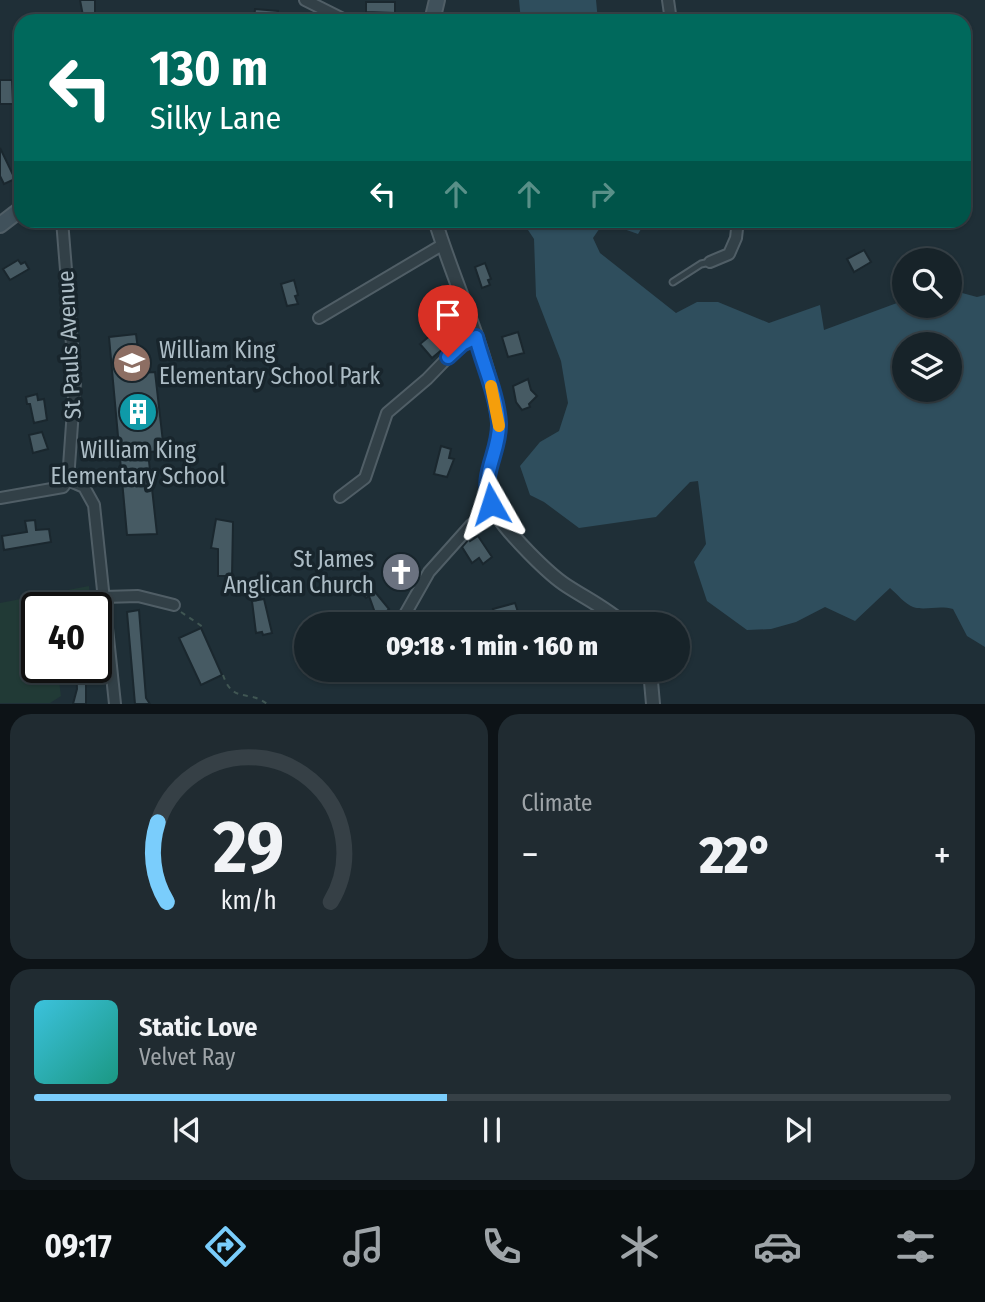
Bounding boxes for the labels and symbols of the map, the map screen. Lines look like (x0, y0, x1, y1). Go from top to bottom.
street label: St Pauls Avenue (51, 270, 87, 420)
pin (418, 285, 478, 357)
place label: William King Elementary School Park (159, 336, 381, 390)
school or university icon: William King Elementary School Park (111, 342, 153, 384)
building icon: William King Elementary School (117, 391, 159, 433)
place label: William King Elementary School (50, 436, 226, 490)
position arrow (454, 467, 528, 541)
place label: St James Anglican Church (224, 545, 374, 599)
church icon: St James Anglican Church (380, 551, 422, 593)
speed limit sign: 40 (21, 592, 112, 683)

